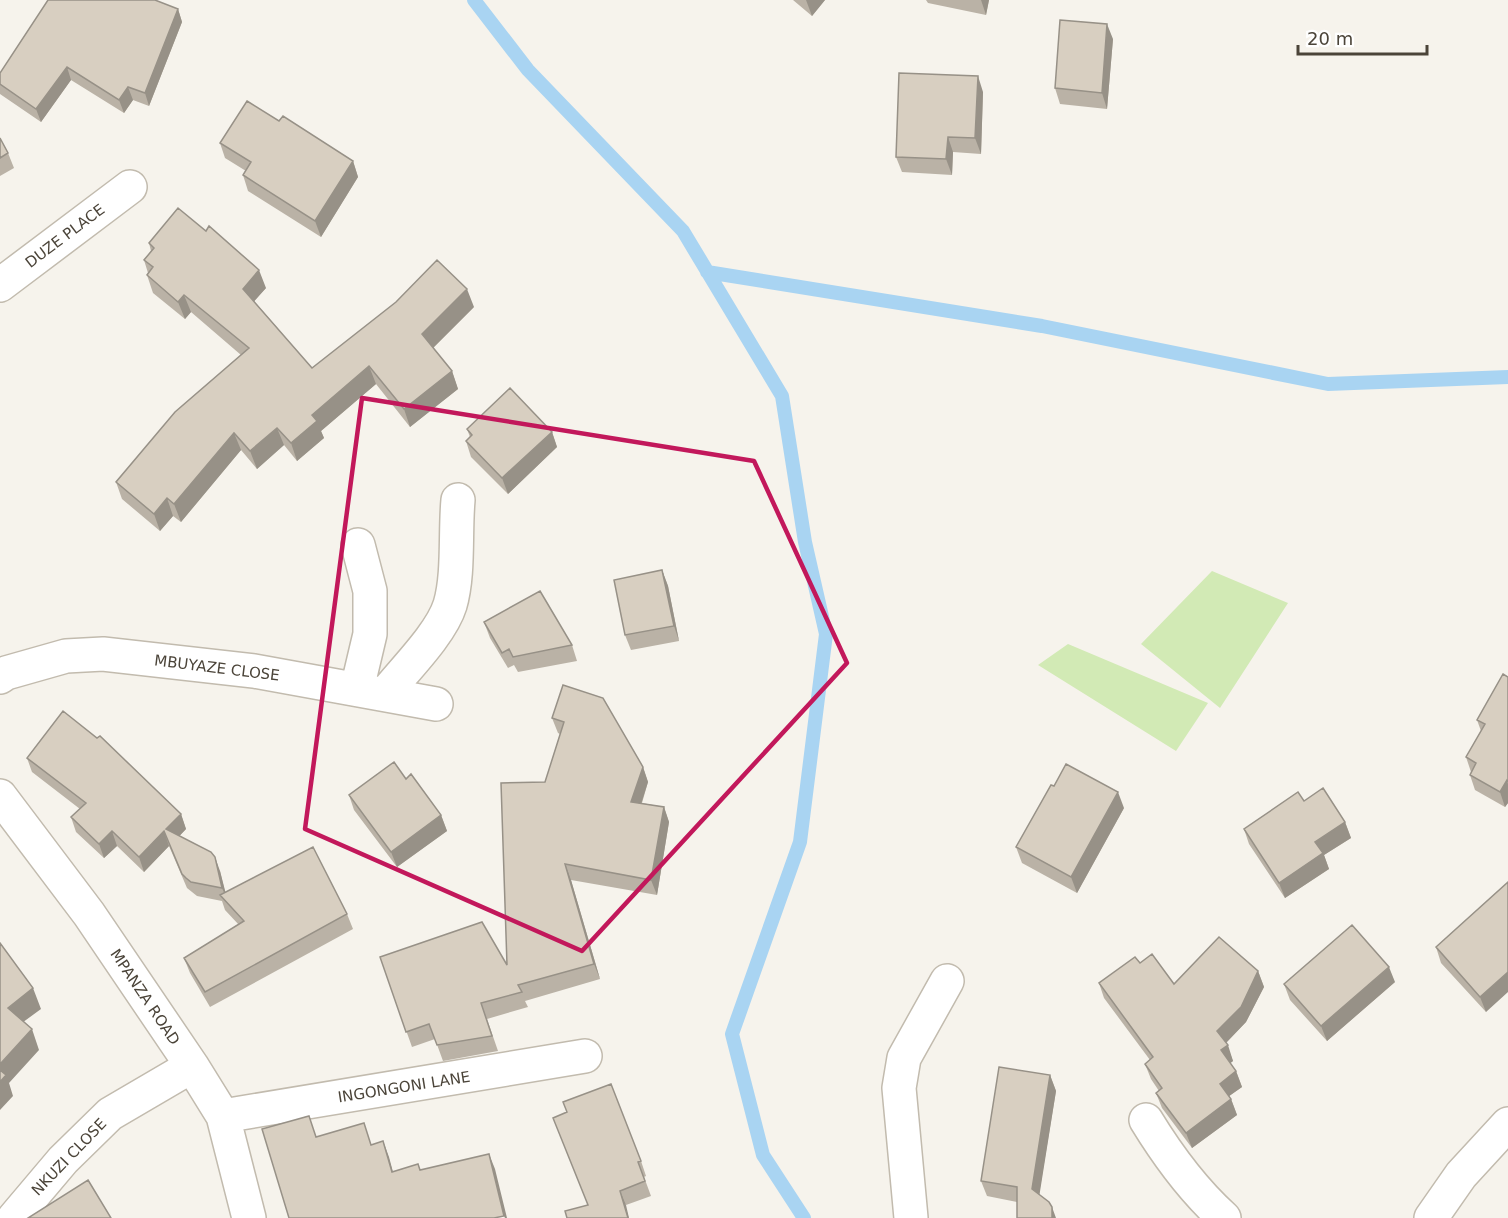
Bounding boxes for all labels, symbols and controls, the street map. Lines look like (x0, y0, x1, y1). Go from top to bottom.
scale bar (1298, 18, 1427, 56)
text: 20 m (1307, 28, 1353, 49)
street label: DUZE PLACE (22, 200, 108, 272)
street label: MBUYAZE CLOSE (153, 651, 281, 685)
street label: MPANZA ROAD (106, 946, 184, 1048)
street label: INGONGONI LANE (337, 1068, 471, 1106)
street label: NKUZI CLOSE (28, 1115, 110, 1199)

